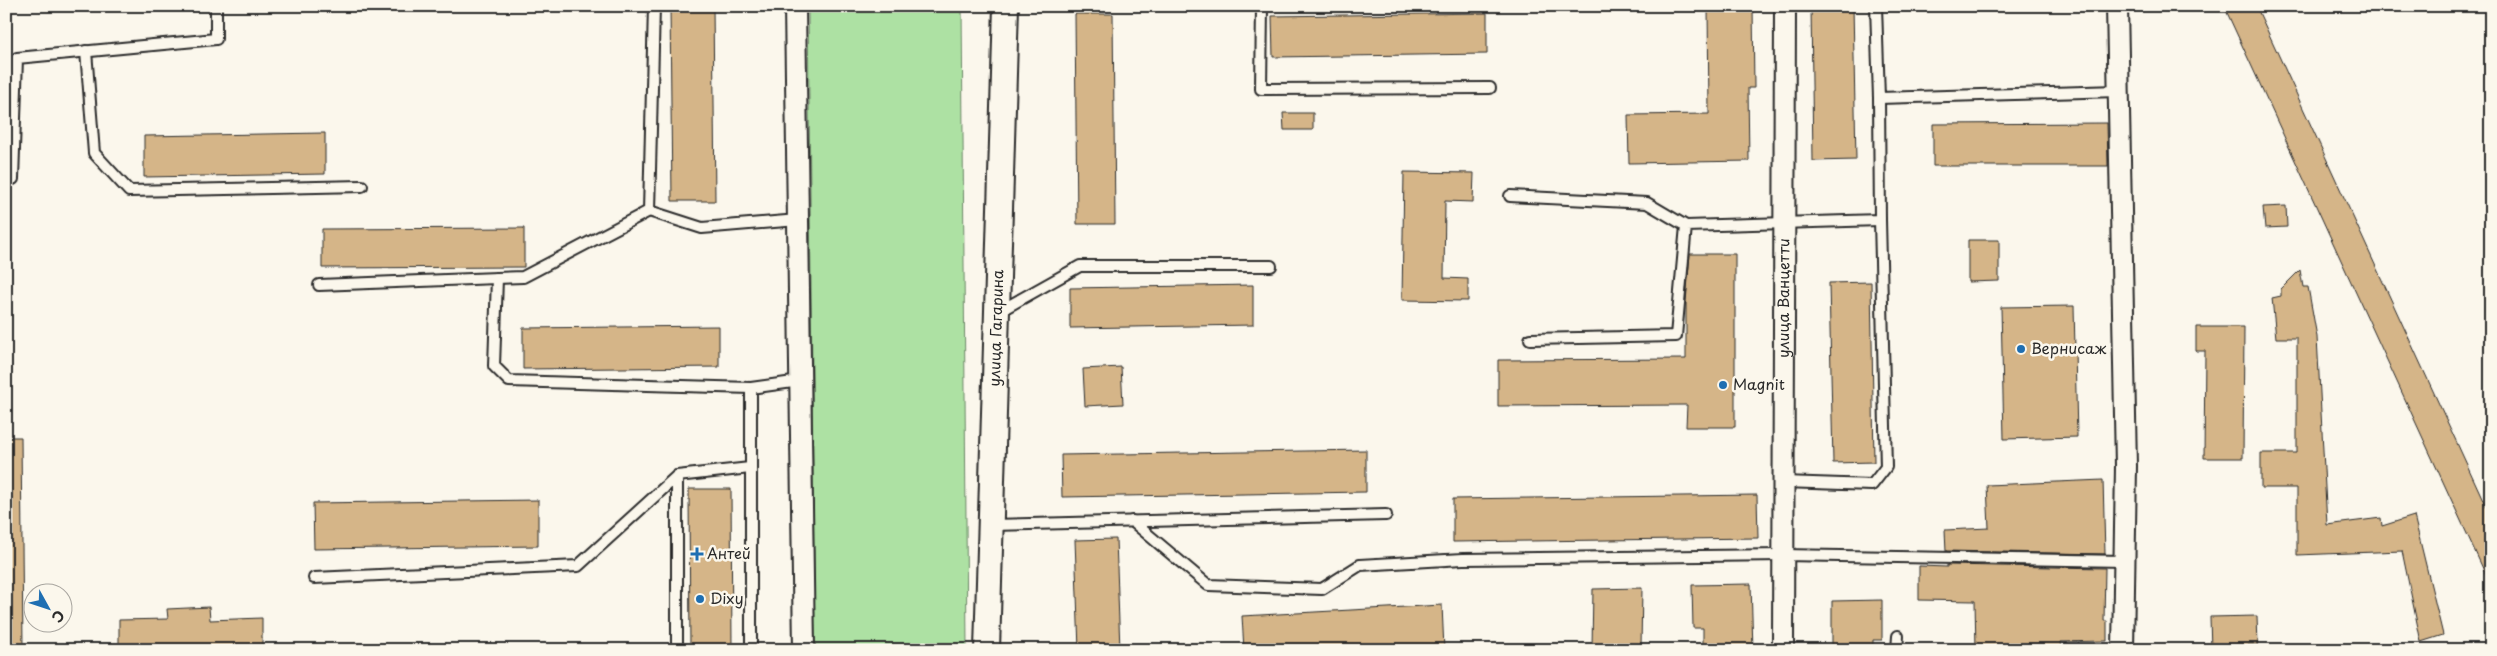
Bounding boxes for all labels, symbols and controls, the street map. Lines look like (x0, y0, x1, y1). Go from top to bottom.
street label: улица Ванцетти (1771, 238, 1794, 358)
street label: улица Гагарина (982, 269, 1008, 387)
place label: Вернисаж (2031, 336, 2106, 359)
marker: Вернисаж (2015, 343, 2027, 355)
place label: Magnit (1733, 372, 1785, 395)
marker: Magnit (1717, 379, 1729, 391)
place label: Антей (707, 541, 751, 564)
marker: Антей (691, 548, 703, 560)
north arrow (22, 584, 72, 634)
place label: Dixy (710, 586, 743, 609)
marker: Dixy (694, 593, 706, 605)
text: С (47, 606, 70, 627)

